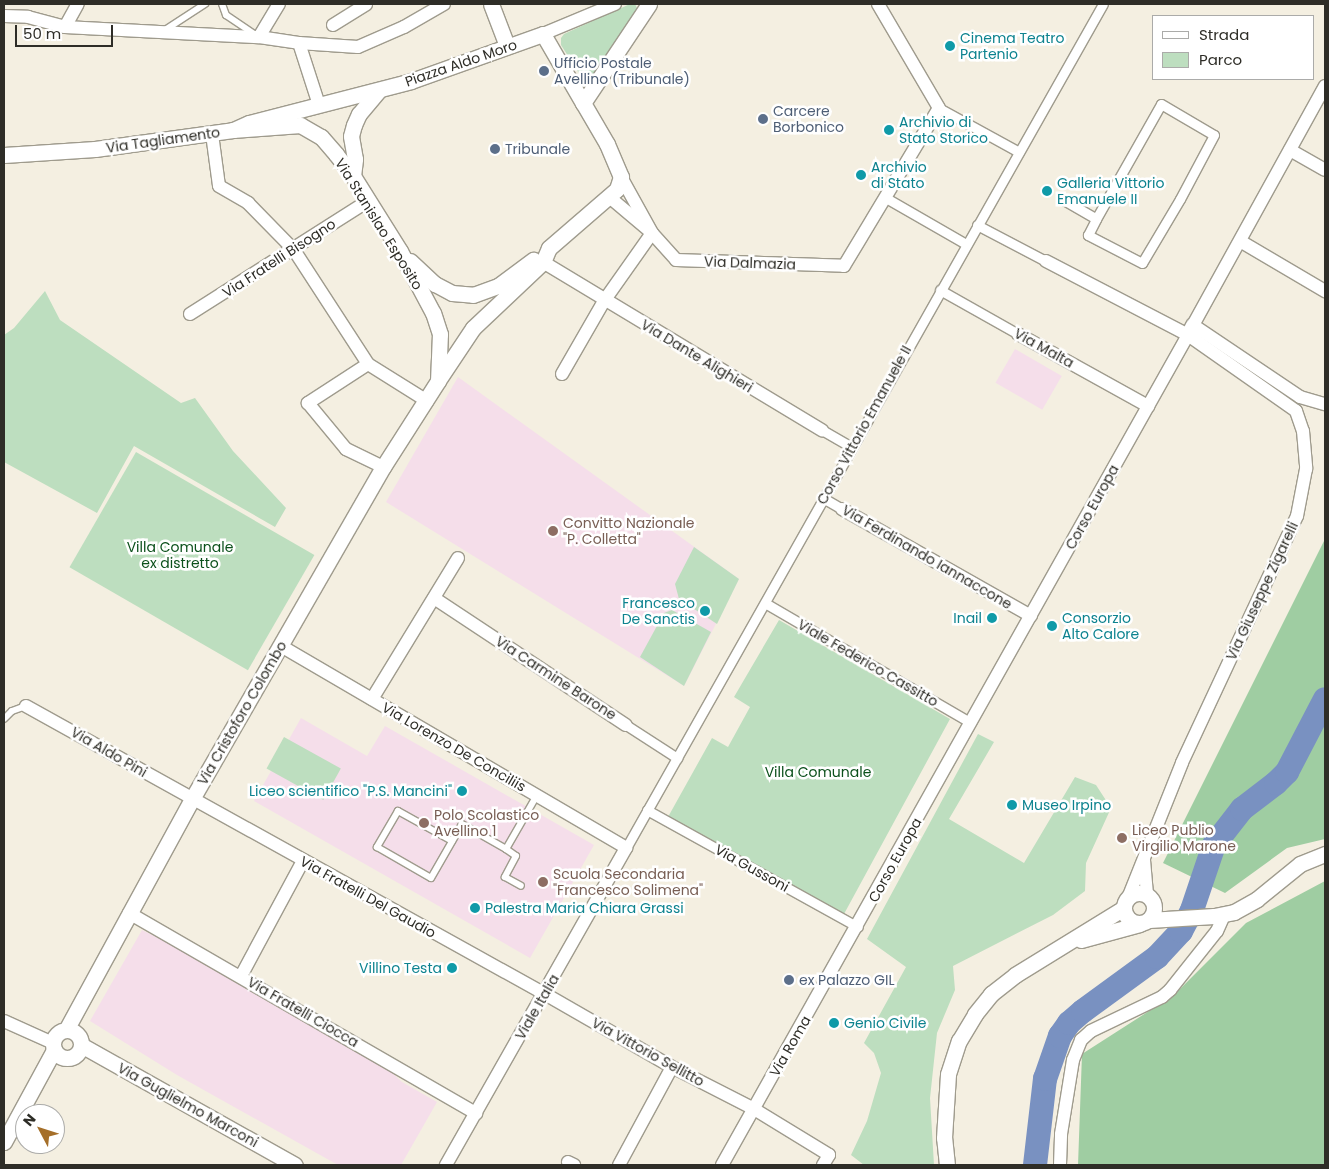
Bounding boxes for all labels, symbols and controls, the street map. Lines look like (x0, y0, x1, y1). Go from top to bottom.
scale bar (18, 15, 115, 47)
legend (1152, 15, 1314, 80)
text: 50 m (23, 23, 61, 44)
text: Strada (1199, 24, 1249, 45)
place label: Cinema Teatro Partenio (960, 30, 1065, 62)
street label: Piazza Aldo Moro (403, 36, 519, 90)
marker: Cinema Teatro Partenio (944, 40, 956, 52)
text: Parco (1199, 49, 1242, 70)
place label: Ufficio Postale Avellino (Tribunale) (554, 55, 690, 88)
marker: Ufficio Postale Avellino (Tribunale) (538, 65, 550, 77)
place label: Carcere Borbonico (773, 103, 844, 136)
marker: Carcere Borbonico (757, 113, 769, 125)
place label: Archivio di Stato Storico (899, 114, 988, 146)
street label: Via Tagliamento (105, 124, 221, 156)
marker: Archivio di Stato Storico (883, 124, 895, 136)
place label: Tribunale (505, 141, 570, 157)
marker: Tribunale (489, 143, 501, 155)
street label: Via Stanislao Esposito (332, 155, 426, 293)
place label: Archivio di Stato (871, 159, 927, 192)
marker: Archivio di Stato (855, 169, 867, 181)
place label: Galleria Vittorio Emanuele II (1057, 175, 1164, 208)
marker: Galleria Vittorio Emanuele II (1041, 185, 1053, 197)
street label: Via Fratelli Bisogno (219, 215, 339, 301)
street label: Via Dalmazia (704, 253, 796, 273)
street label: Via Dante Alighieri (638, 316, 756, 396)
street label: Via Malta (1011, 325, 1077, 371)
street label: Corso Vittorio Emanuele II (813, 343, 915, 507)
street label: Corso Europa (1062, 462, 1122, 552)
street label: Via Ferdinando Iannaccone (839, 501, 1015, 613)
place label: Convitto Nazionale "P. Colletta" (563, 515, 695, 548)
street label: Via Giuseppe Zigarelli (1222, 519, 1302, 663)
marker: Convitto Nazionale "P. Colletta" (547, 525, 559, 537)
park label: Villa Comunale ex distretto (127, 539, 233, 572)
place label: Francesco De Sanctis (622, 595, 695, 628)
marker: Francesco De Sanctis (699, 605, 711, 617)
place label: Inail (953, 610, 982, 626)
place label: Consorzio Alto Calore (1062, 610, 1139, 642)
marker: Inail (986, 612, 998, 624)
street label: Viale Federico Cassitto (795, 616, 941, 710)
marker: Consorzio Alto Calore (1046, 620, 1058, 632)
street label: Via Carmine Barone (492, 633, 620, 723)
street label: Via Cristoforo Colombo (194, 638, 290, 788)
street label: Via Lorenzo De Conciliis (379, 699, 529, 795)
street label: Via Aldo Pini (68, 723, 150, 781)
park label: Villa Comunale (765, 764, 871, 780)
place label: Liceo scientifico "P.S. Mancini" (249, 783, 452, 799)
marker: Liceo scientifico "P.S. Mancini" (456, 785, 468, 797)
place label: Museo Irpino (1022, 797, 1111, 813)
marker: Museo Irpino (1006, 799, 1018, 811)
place label: Polo Scolastico Avellino 1 (434, 807, 539, 840)
street label: Corso Europa (865, 815, 925, 905)
marker: Polo Scolastico Avellino 1 (418, 817, 430, 829)
place label: Liceo Publio Virgilio Marone (1132, 822, 1236, 854)
marker: Liceo Publio Virgilio Marone (1116, 832, 1128, 844)
street label: Via Gussoni (712, 841, 792, 895)
street label: Via Fratelli Del Gaudio (297, 853, 439, 941)
place label: Scuola Secondaria "Francesco Solimena" (553, 866, 703, 899)
marker: Scuola Secondaria "Francesco Solimena" (537, 876, 549, 888)
place label: Palestra Maria Chiara Grassi (485, 900, 684, 916)
marker: Palestra Maria Chiara Grassi (469, 902, 481, 914)
place label: Villino Testa (359, 960, 442, 976)
marker: Villino Testa (446, 962, 458, 974)
street label: Viale Italia (512, 971, 562, 1043)
place label: ex Palazzo GIL (799, 972, 894, 988)
street label: Via Fratelli Ciocca (245, 973, 361, 1051)
marker: ex Palazzo GIL (783, 974, 795, 986)
street label: Via Roma (766, 1013, 814, 1079)
street label: Via Vittorio Sellitto (589, 1014, 707, 1090)
place label: Genio Civile (844, 1015, 926, 1031)
marker: Genio Civile (828, 1017, 840, 1029)
street label: Via Guglielmo Marconi (115, 1059, 261, 1151)
north arrow (15, 1104, 65, 1154)
text: N (18, 1110, 40, 1130)

